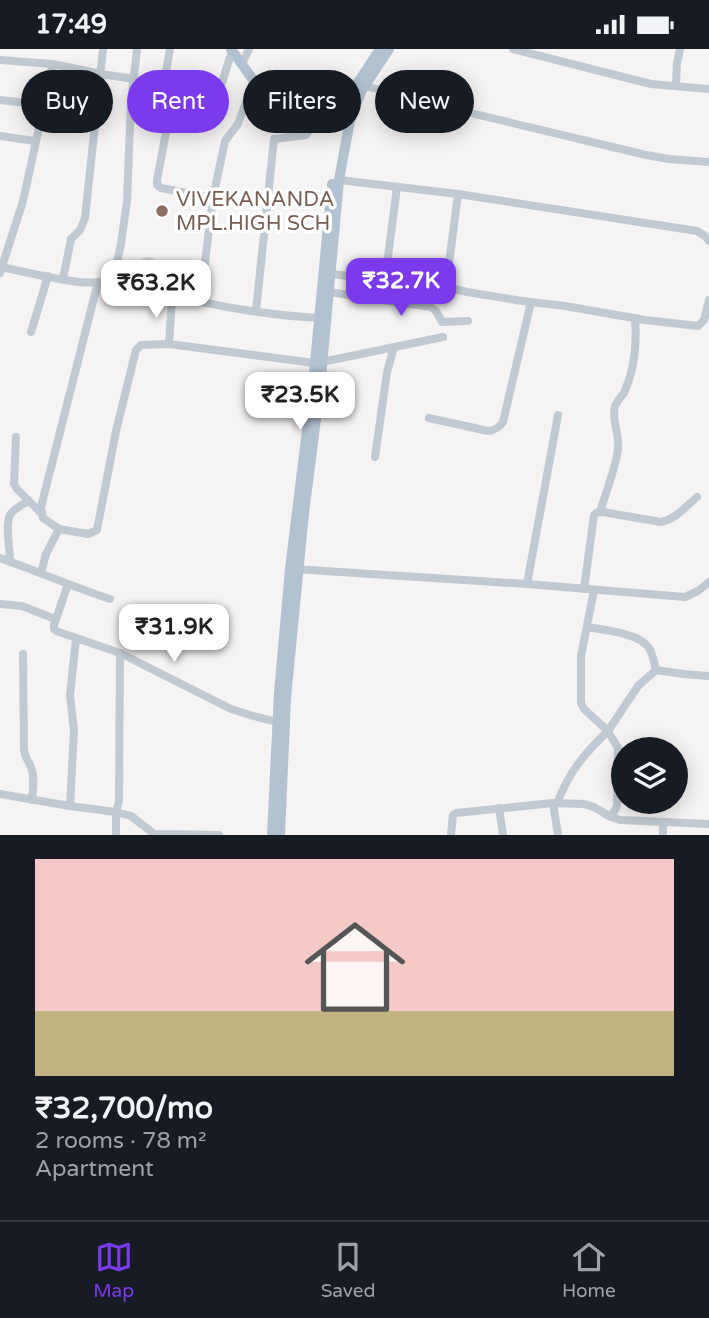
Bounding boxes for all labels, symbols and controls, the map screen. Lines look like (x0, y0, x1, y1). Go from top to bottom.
text: 17:49 (35, 9, 107, 40)
chip: Buy (21, 70, 113, 133)
chip: Rent (127, 70, 229, 133)
chip: Filters (243, 70, 361, 133)
chip: New (375, 70, 474, 133)
place label: VIVEKANANDA MPL.HIGH SCH (176, 187, 334, 236)
marker: VIVEKANANDA MPL.HIGH SCH (154, 203, 170, 219)
pin: ₹32.7K (344, 259, 458, 318)
pin: ₹63.2K (99, 261, 213, 320)
text: ₹32.7K (362, 267, 440, 295)
text: ₹63.2K (117, 269, 195, 297)
pin: ₹23.5K (243, 373, 357, 432)
text: ₹23.5K (261, 381, 339, 409)
pin: ₹31.9K (117, 605, 231, 664)
text: ₹31.9K (135, 613, 213, 641)
map controls (611, 737, 688, 814)
button: layers (611, 737, 688, 814)
icon: home (292, 904, 418, 1030)
text: ₹32,700/mo (35, 1090, 213, 1127)
text: 2 rooms · 78 m² (35, 1127, 206, 1155)
text: Apartment (35, 1155, 154, 1183)
tab: Map (93, 1238, 134, 1302)
tab: Saved (321, 1238, 376, 1302)
tab: Home (562, 1238, 616, 1302)

